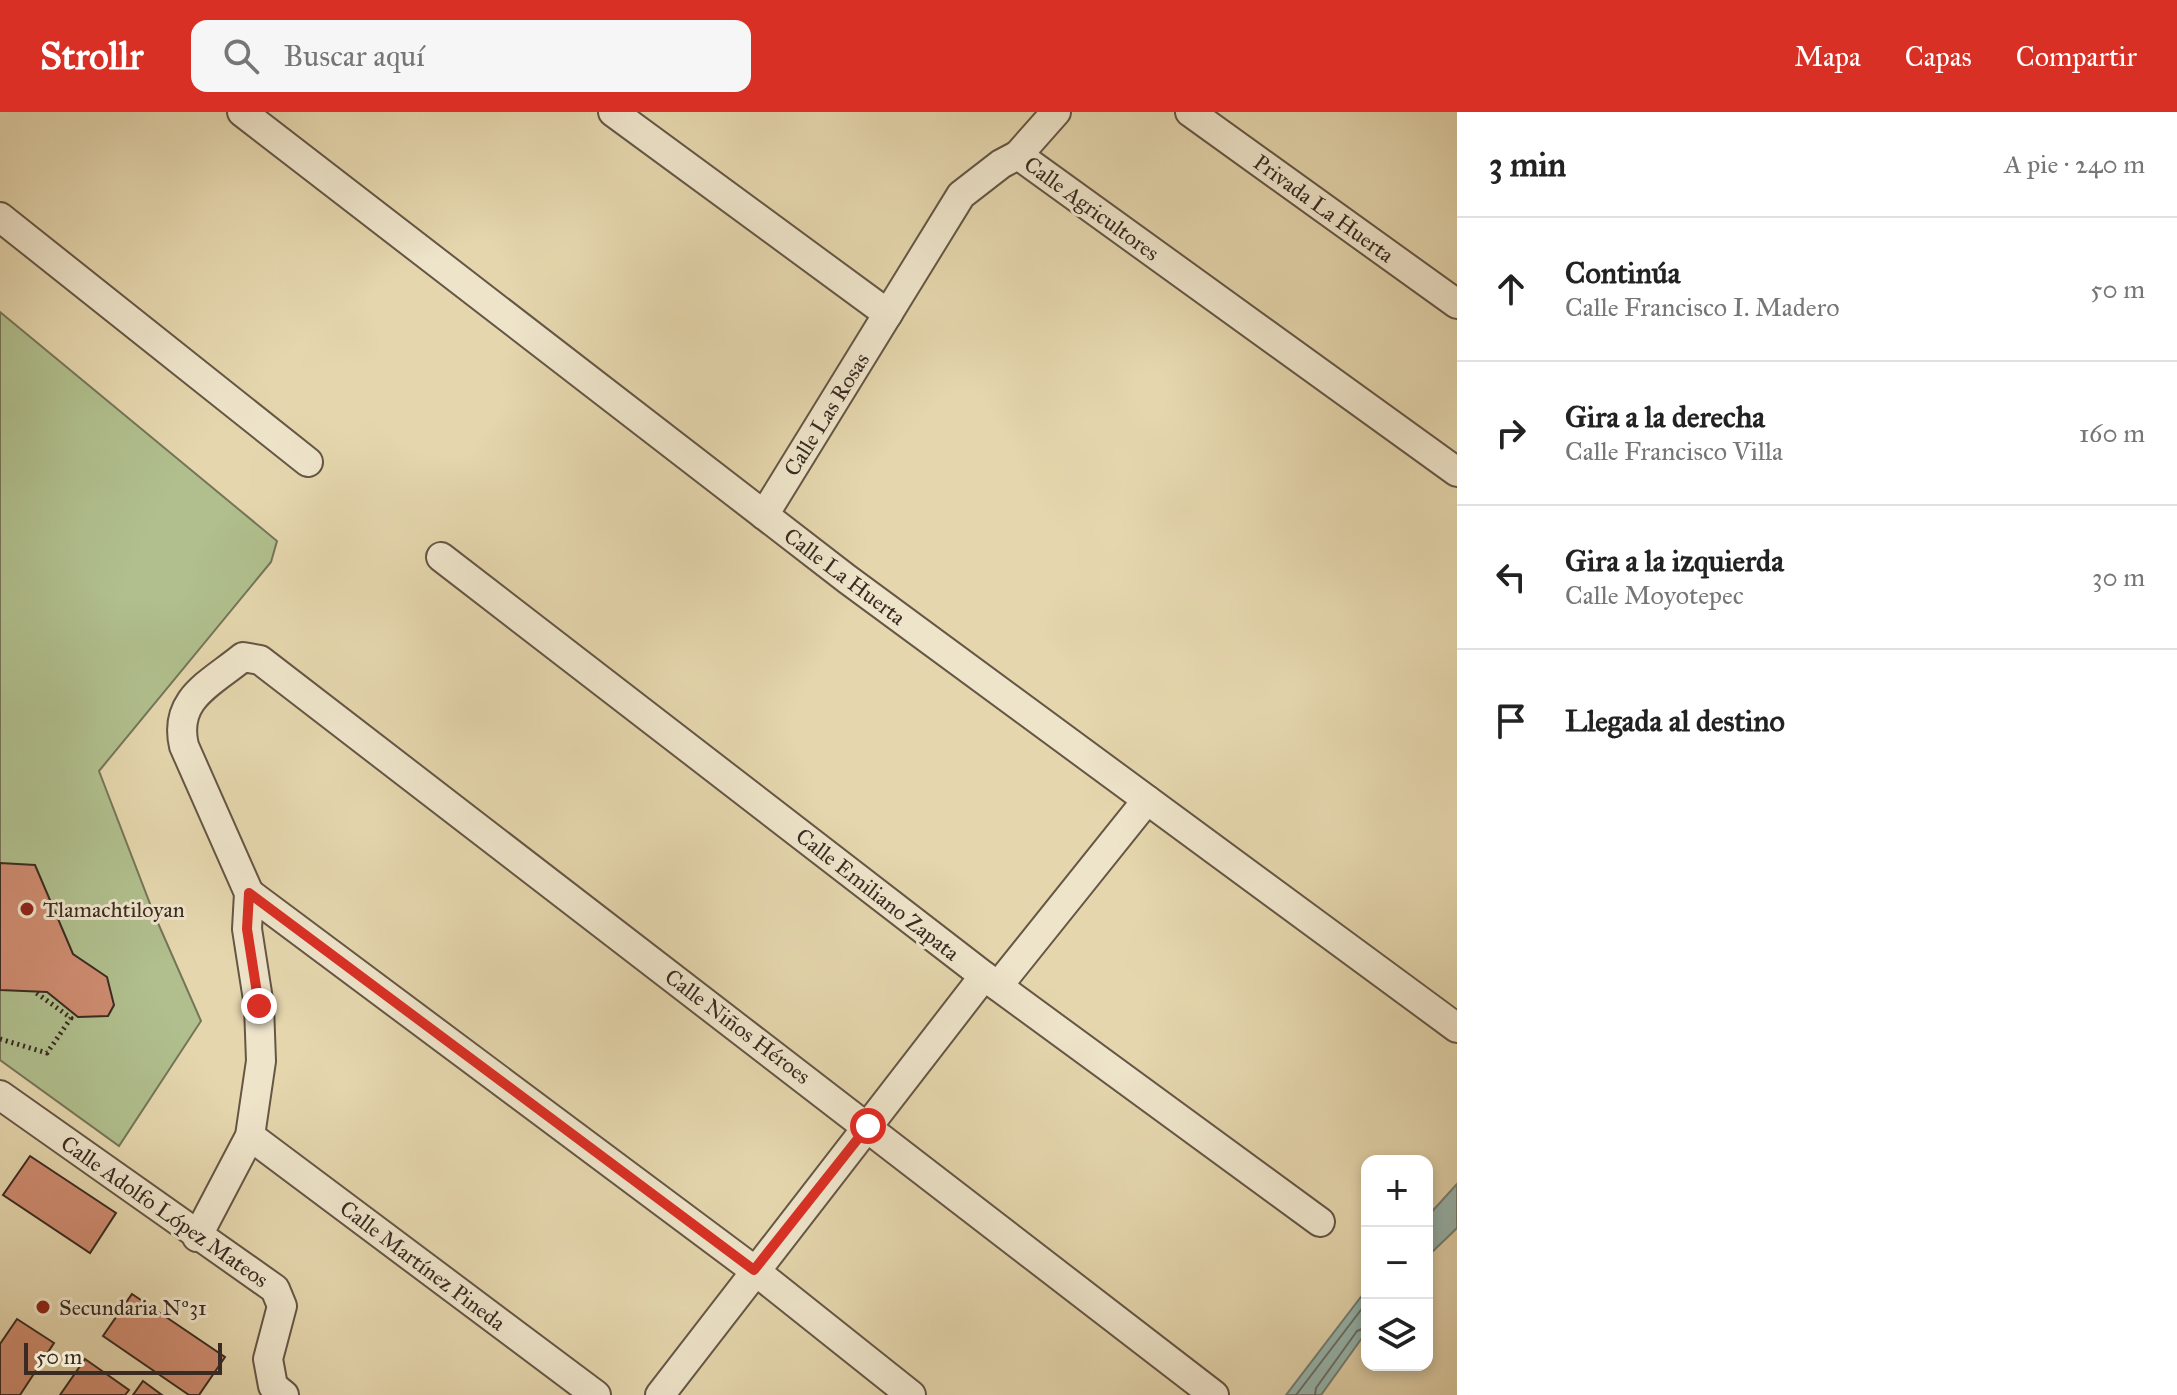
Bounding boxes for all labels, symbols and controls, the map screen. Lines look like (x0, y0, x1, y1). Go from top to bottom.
search box (191, 20, 751, 92)
text: Strollr (40, 33, 143, 79)
icon: search (219, 34, 263, 78)
text: Buscar aquí (283, 38, 425, 74)
text: Mapa (1794, 39, 1861, 74)
text: Capas (1905, 39, 1972, 74)
text: Compartir (2016, 39, 2137, 74)
text: 3 min (1489, 144, 1566, 185)
street label: Privada La Huerta (1248, 148, 1400, 269)
text: A pie · 240 m (2004, 148, 2145, 180)
street label: Calle Agricultores (1019, 150, 1165, 266)
text: Continúa (1565, 255, 1681, 291)
icon: ahead (1489, 267, 1533, 311)
text: 50 m (2090, 273, 2145, 305)
text: Calle Francisco I. Madero (1565, 291, 1840, 323)
street label: Calle Las Rosas (778, 348, 875, 481)
text: Gira a la derecha (1565, 399, 1765, 435)
icon: right (1489, 411, 1533, 455)
text: 160 m (2079, 417, 2145, 449)
text: Calle Francisco Villa (1565, 435, 1783, 467)
street label: Calle La Huerta (779, 522, 911, 631)
text: Gira a la izquierda (1565, 543, 1784, 579)
icon: left (1489, 555, 1533, 599)
text: 30 m (2092, 561, 2145, 593)
text: Calle Moyotepec (1565, 579, 1744, 611)
icon: arrive (1489, 699, 1533, 743)
text: Llegada al destino (1565, 703, 1785, 739)
street label: Calle Emiliano Zapata (791, 822, 965, 967)
place label: Tlamachtiloyan (43, 896, 185, 923)
marker: Tlamachtiloyan (18, 900, 36, 918)
street label: Calle Niños Héroes (660, 963, 816, 1090)
route end (241, 988, 277, 1024)
route start (850, 1108, 886, 1144)
street label: Calle Adolfo López Mateos (56, 1130, 274, 1293)
map controls (1361, 1155, 1433, 1371)
button: + (1361, 1155, 1433, 1227)
street label: Calle Martínez Pineda (335, 1194, 511, 1337)
button: − (1361, 1227, 1433, 1299)
place label: Secundaria Nº31 (59, 1294, 207, 1321)
marker: Secundaria Nº31 (34, 1298, 52, 1316)
button: layers (1361, 1299, 1433, 1371)
scale bar (24, 1339, 222, 1375)
text: 50 m (36, 1343, 82, 1370)

